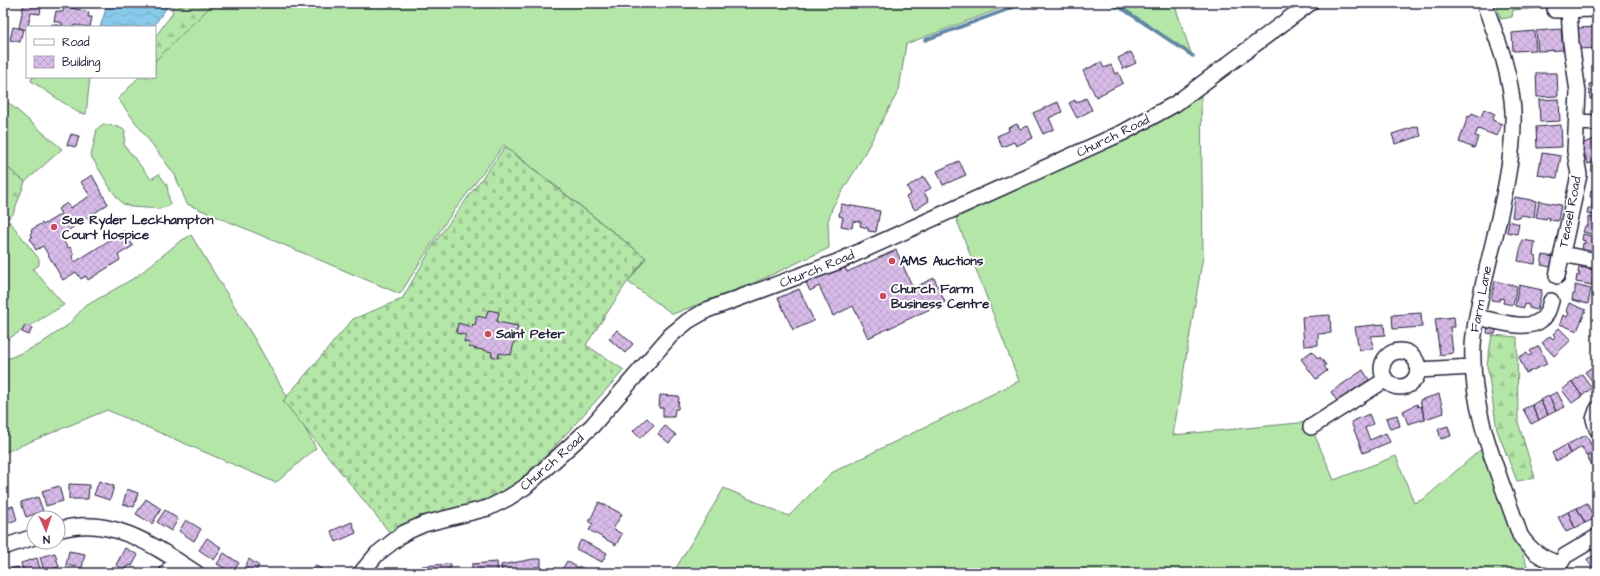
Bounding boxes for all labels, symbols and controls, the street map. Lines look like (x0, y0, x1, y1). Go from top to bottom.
legend (26, 26, 156, 78)
text: Road (62, 34, 90, 51)
text: Building (62, 54, 100, 72)
street label: Church Road (1073, 110, 1153, 161)
street label: Teasel Road (1554, 174, 1586, 249)
place label: Sue Ryder Leckhampton Court Hospice (61, 211, 214, 245)
marker: Sue Ryder Leckhampton Court Hospice (49, 222, 59, 232)
street label: Church Road (777, 246, 857, 292)
place label: AMS Auctions (900, 252, 984, 270)
marker: AMS Auctions (887, 256, 897, 266)
street label: Farm Lane (1466, 264, 1496, 334)
place label: Church Farm Business Centre (891, 280, 989, 313)
marker: Church Farm Business Centre (878, 291, 888, 301)
place label: Saint Peter (495, 325, 566, 343)
marker: Saint Peter (483, 329, 493, 339)
street label: Church Road (516, 429, 588, 495)
north arrow (26, 510, 66, 550)
text: N (43, 532, 50, 547)

